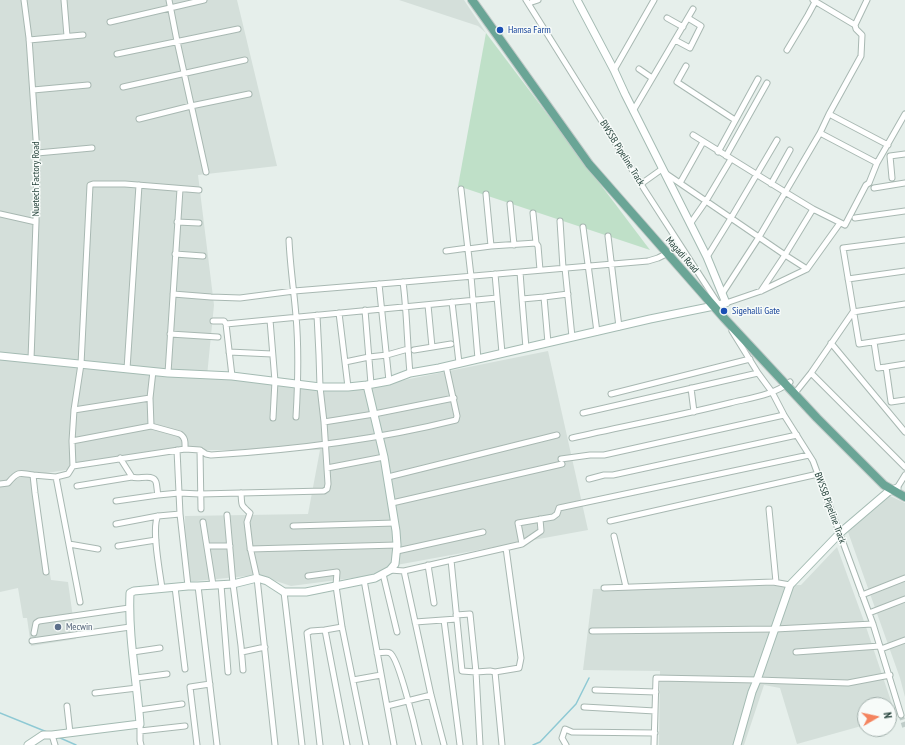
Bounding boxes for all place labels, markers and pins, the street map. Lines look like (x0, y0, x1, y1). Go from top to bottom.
place label: Hamsa Farm (508, 24, 551, 36)
marker: Hamsa Farm (495, 25, 505, 35)
place label: Sigehalli Gate (732, 305, 780, 317)
marker: Sigehalli Gate (719, 306, 729, 316)
place label: Mecwin (66, 621, 92, 633)
marker: Mecwin (53, 622, 63, 632)

